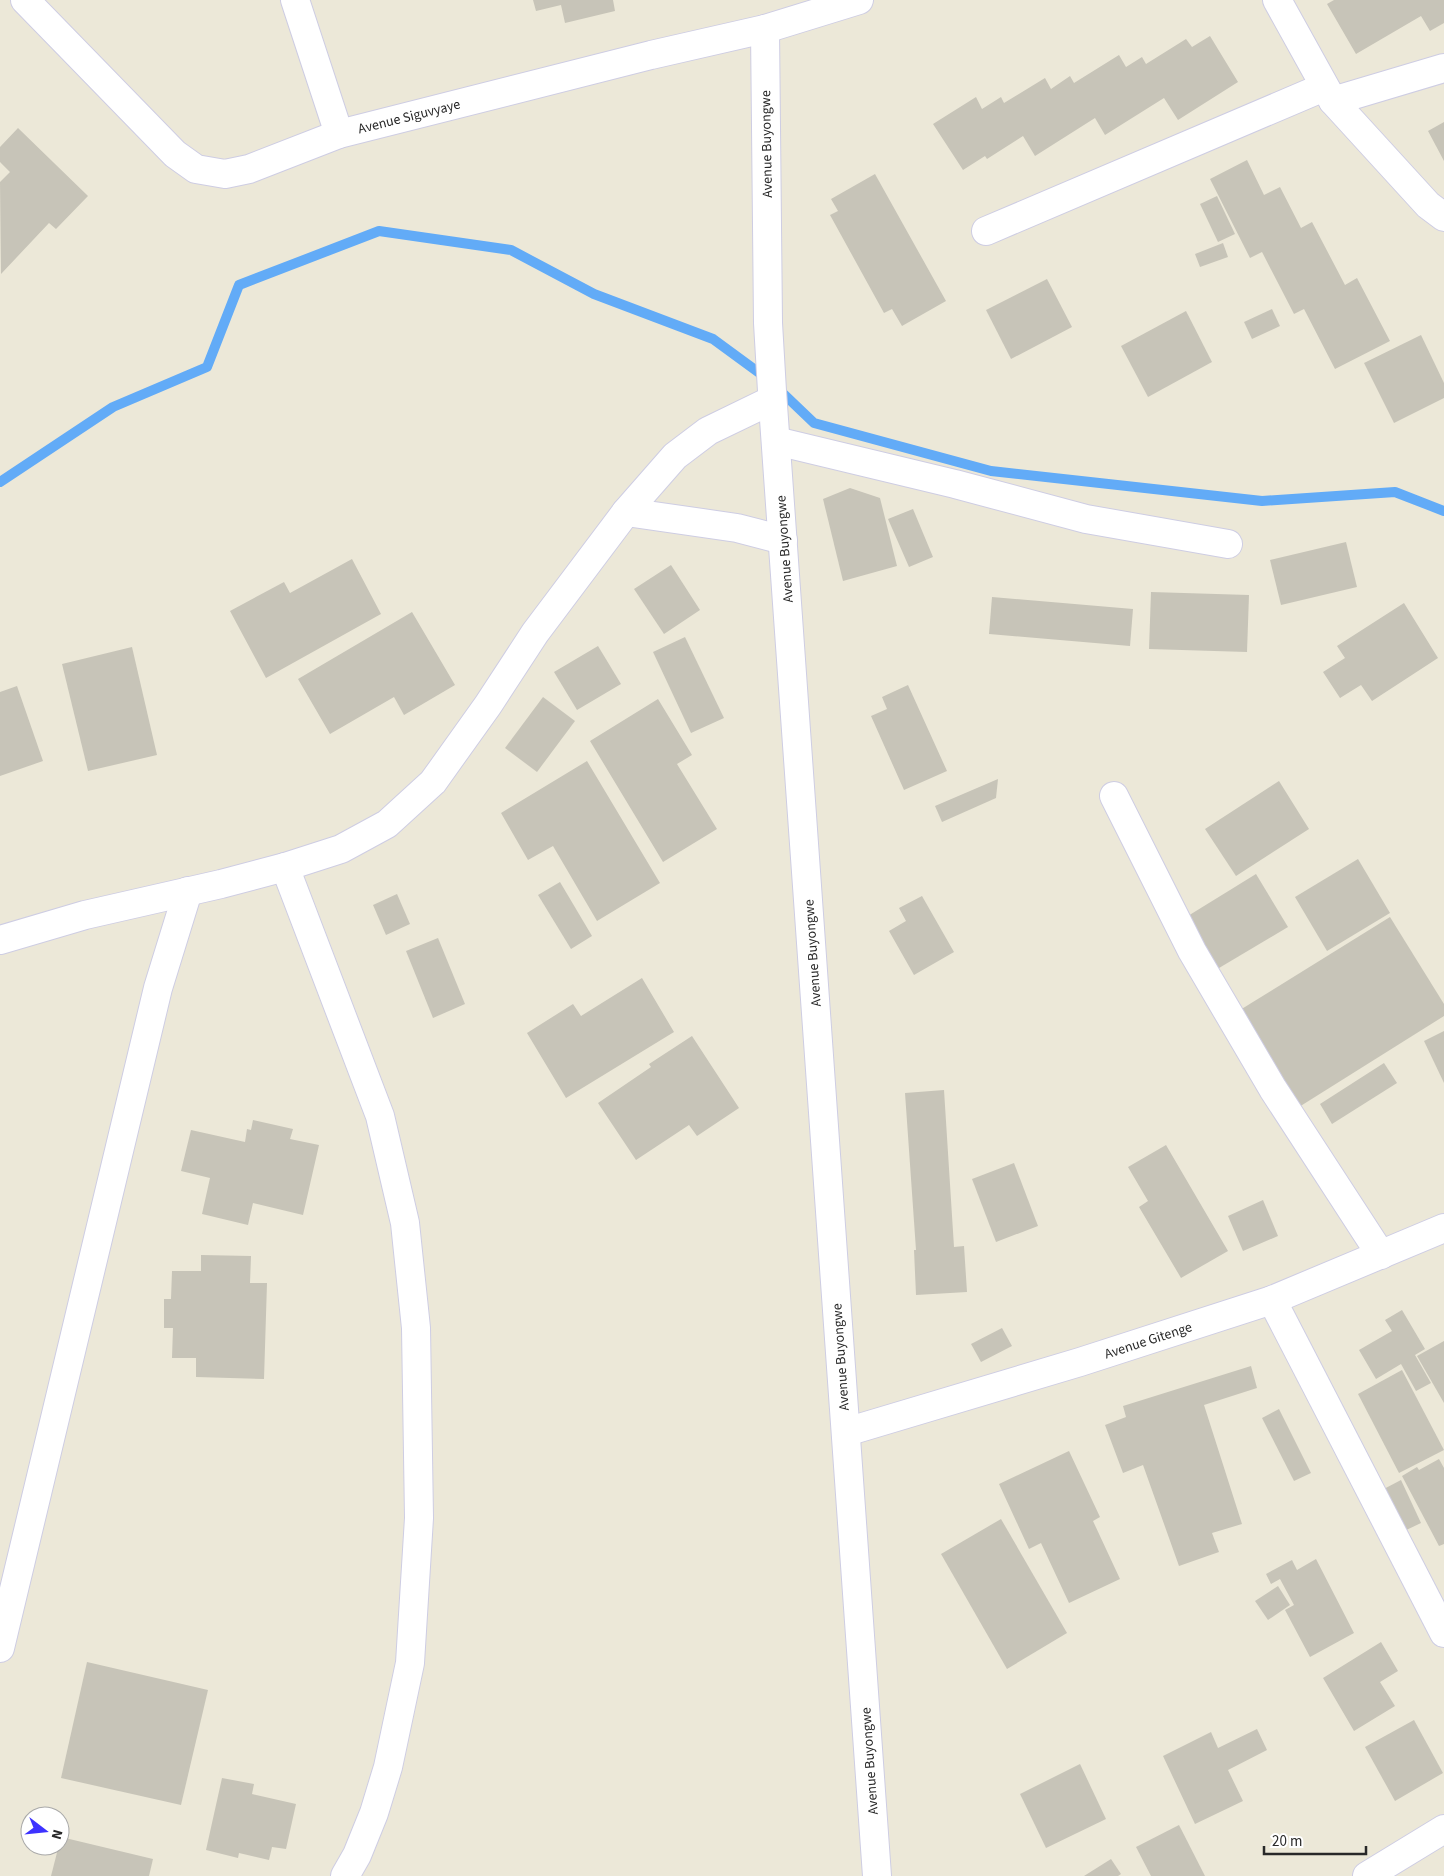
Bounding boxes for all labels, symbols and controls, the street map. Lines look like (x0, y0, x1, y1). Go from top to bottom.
street label: Avenue Buyongwe (756, 90, 778, 198)
street label: Avenue Siguvyaye (356, 95, 463, 139)
street label: Avenue Buyongwe (771, 495, 799, 603)
street label: Avenue Buyongwe (799, 899, 827, 1007)
street label: Avenue Buyongwe (827, 1303, 855, 1411)
street label: Avenue Gitenge (1102, 1317, 1195, 1365)
street label: Avenue Buyongwe (856, 1707, 884, 1815)
north arrow (20, 1806, 70, 1856)
scale bar (1264, 1824, 1366, 1856)
text: N (46, 1827, 67, 1842)
text: 20 m (1272, 1831, 1302, 1852)

